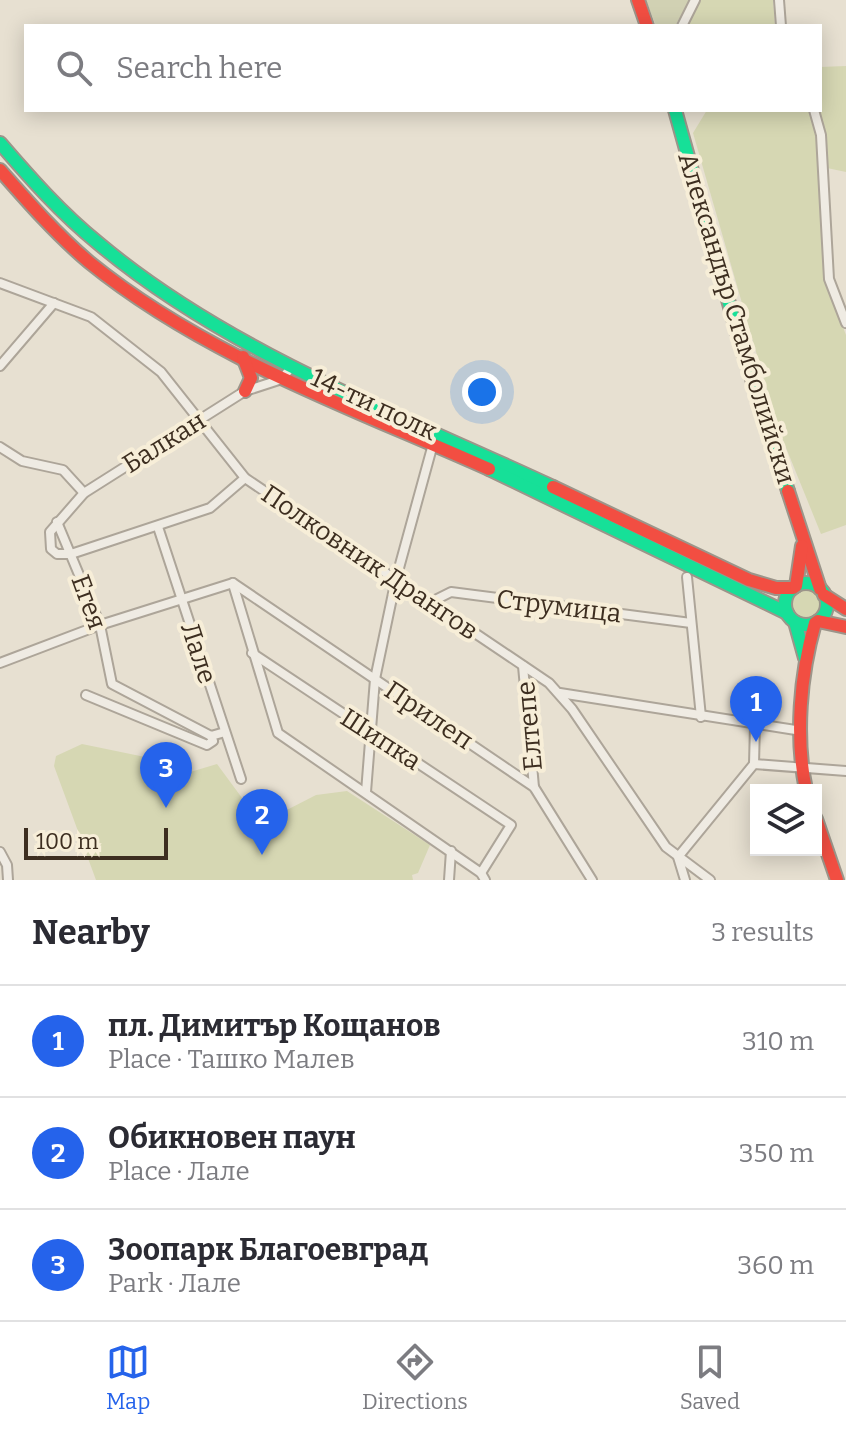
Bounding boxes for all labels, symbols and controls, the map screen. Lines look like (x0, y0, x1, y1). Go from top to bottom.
search box (24, 24, 822, 112)
icon: search (52, 46, 96, 90)
text: Search here (116, 50, 283, 86)
street label: Александър Стамболийски (671, 149, 802, 488)
street label: 14-ти полк (306, 362, 442, 447)
your location (462, 372, 502, 412)
street label: Балкан (117, 405, 211, 480)
street label: Полковник Дрангов (255, 478, 484, 646)
street label: Егея (64, 571, 113, 634)
street label: Струмица (495, 583, 623, 630)
street label: Лале (174, 619, 223, 688)
street label: Прилеп (379, 675, 479, 756)
pin: 1 (730, 676, 782, 742)
street label: Елтепе (510, 680, 549, 772)
street label: Шипка (335, 702, 427, 777)
pin: 3 (140, 742, 192, 808)
map controls (750, 784, 822, 856)
button: layers (750, 784, 822, 856)
pin: 2 (236, 789, 288, 855)
scale bar (24, 824, 168, 860)
text: 100 m (36, 828, 99, 855)
text: Nearby (32, 912, 150, 953)
text: 3 results (711, 917, 814, 948)
text: пл. Димитър Кощанов (108, 1008, 441, 1044)
text: 1 (52, 1026, 64, 1057)
text: 310 m (742, 1026, 814, 1057)
text: Place · Ташко Малев (108, 1044, 355, 1075)
text: Обикновен паун (108, 1120, 356, 1156)
text: 2 (51, 1138, 65, 1169)
text: 350 m (739, 1138, 814, 1169)
text: Place · Лале (108, 1156, 250, 1187)
text: Зоопарк Благоевград (108, 1232, 428, 1268)
text: 3 (51, 1250, 65, 1281)
text: 360 m (737, 1250, 814, 1281)
text: Park · Лале (108, 1268, 241, 1299)
tab: Map (106, 1340, 150, 1415)
tab: Directions (362, 1340, 468, 1415)
tab: Saved (680, 1340, 740, 1415)

